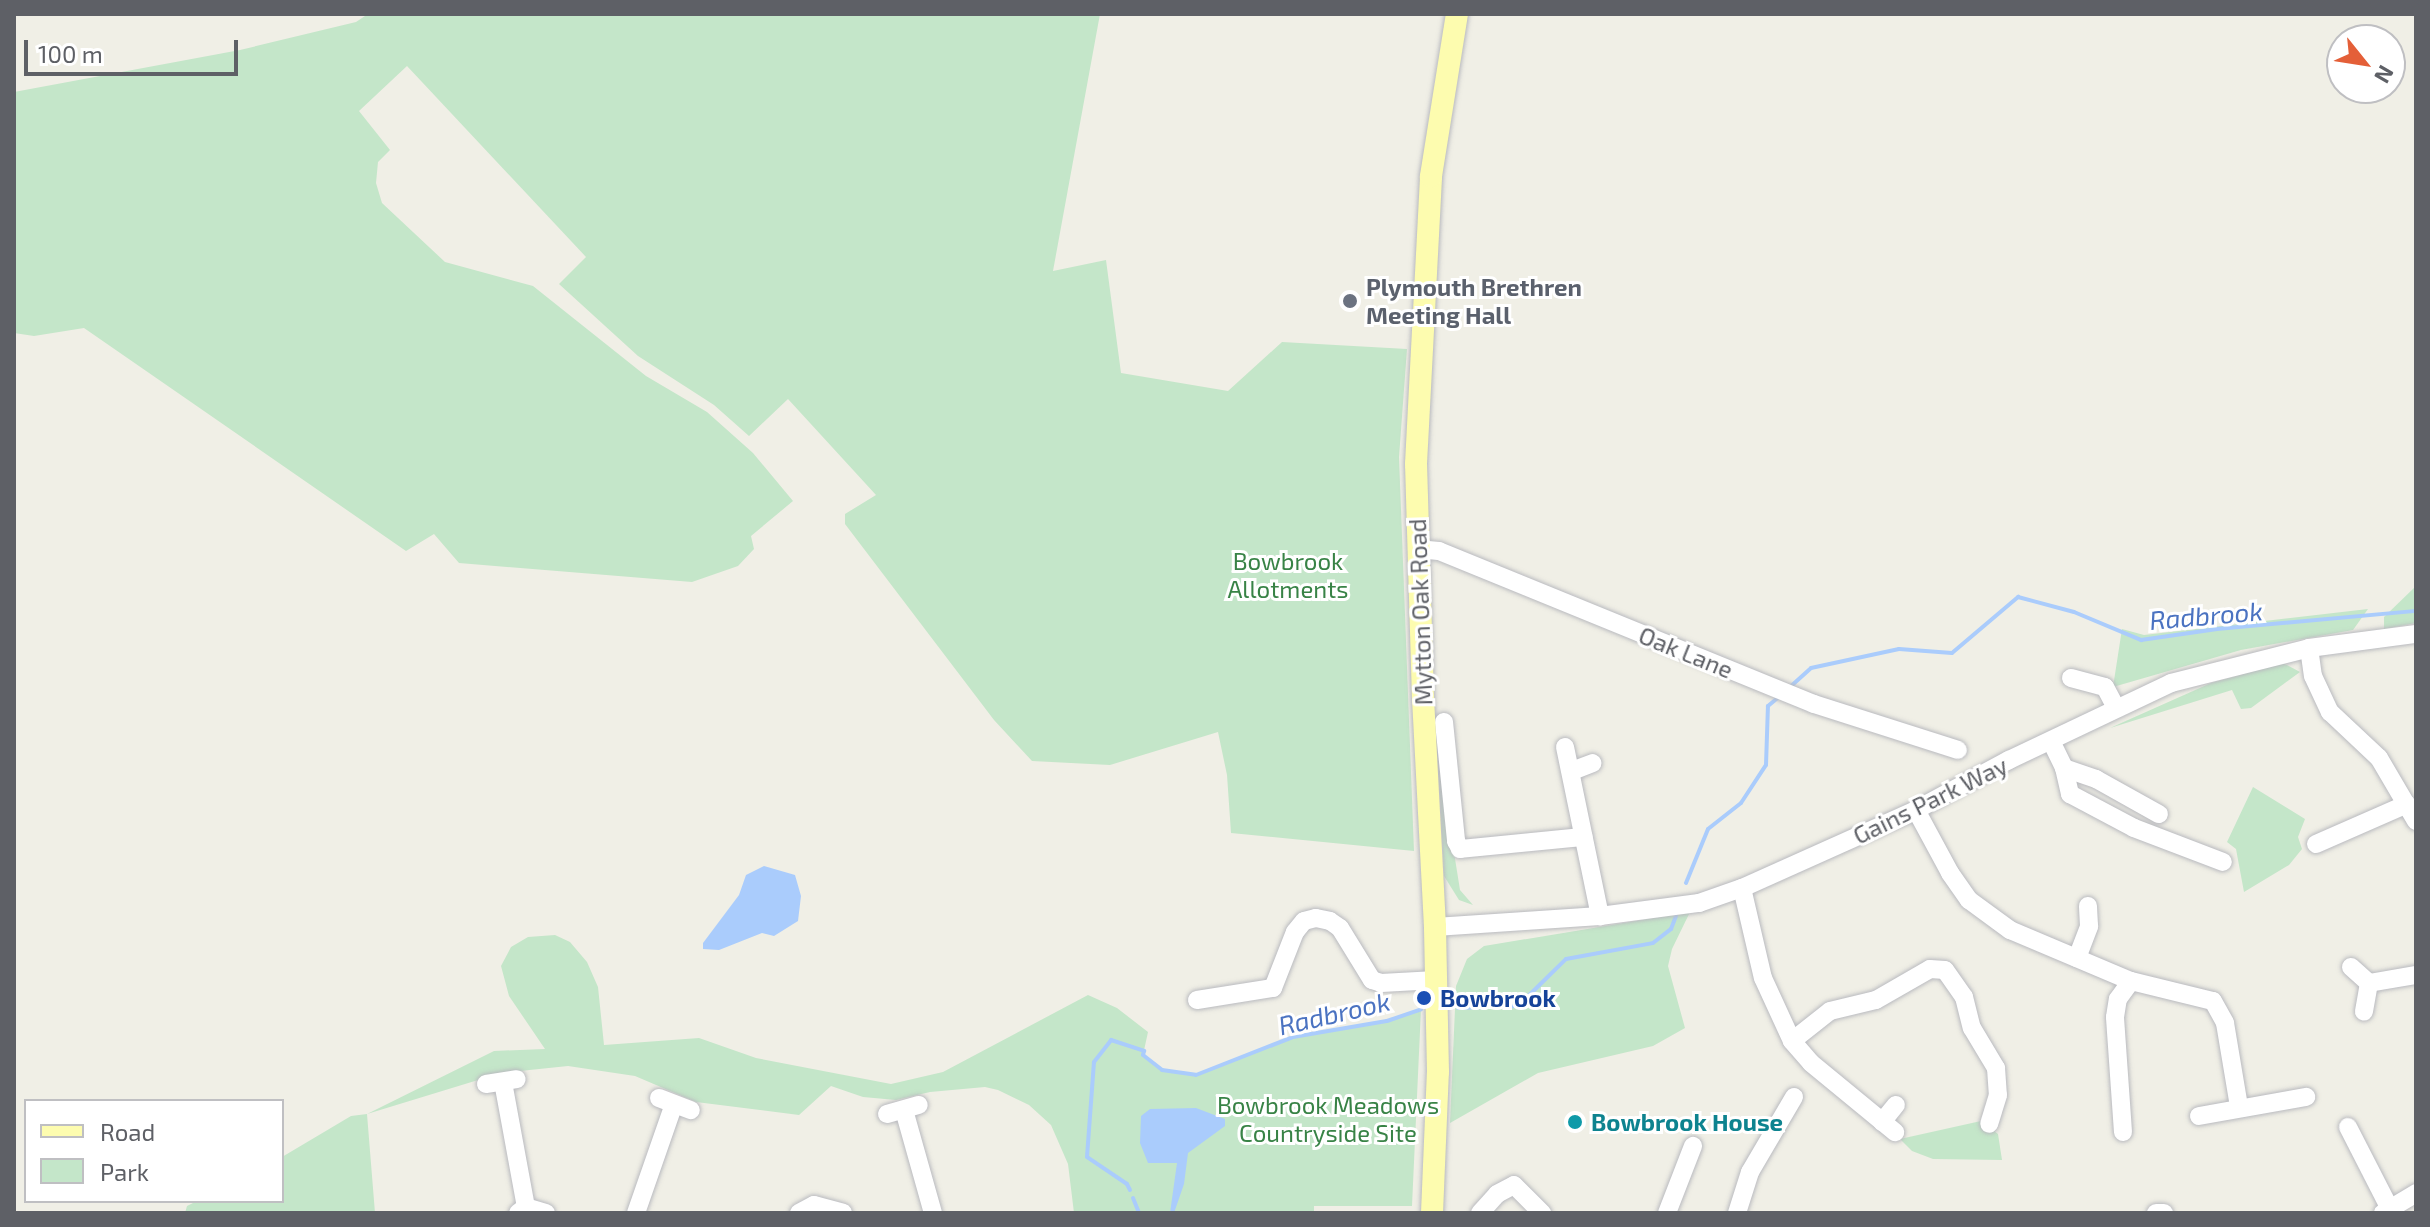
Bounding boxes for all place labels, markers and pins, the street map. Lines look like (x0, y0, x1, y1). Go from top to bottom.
place label: Plymouth Brethren Meeting Hall (1366, 273, 1582, 329)
marker: Plymouth Brethren Meeting Hall (1341, 292, 1359, 310)
place label: Bowbrook (1440, 984, 1556, 1012)
marker: Bowbrook (1415, 989, 1433, 1007)
place label: Bowbrook House (1591, 1108, 1783, 1136)
marker: Bowbrook House (1566, 1113, 1584, 1131)

